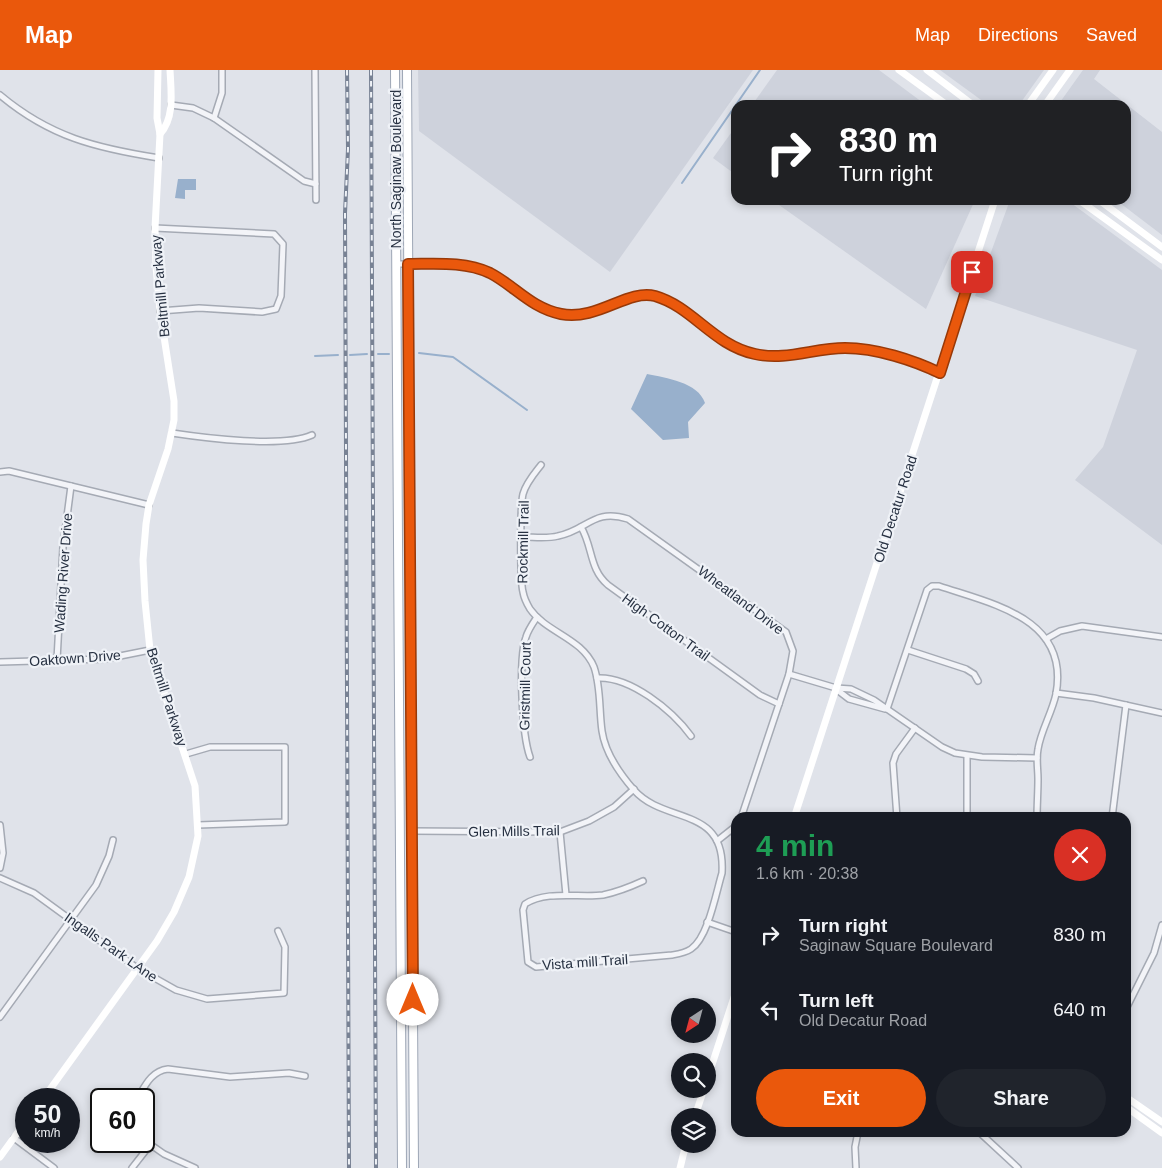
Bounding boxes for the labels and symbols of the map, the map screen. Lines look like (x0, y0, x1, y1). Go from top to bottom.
street label: North Saginaw Boulevard (388, 90, 404, 248)
street label: Beltmill Parkway (148, 234, 172, 338)
pin (951, 251, 993, 293)
street label: Old Decatur Road (870, 453, 920, 565)
street label: Rockmill Trail (514, 500, 532, 584)
street label: Wading River Drive (51, 512, 75, 633)
street label: Wheatland Drive (695, 562, 787, 638)
street label: High Cotton Trail (619, 590, 713, 664)
street label: Gristmill Court (516, 641, 534, 730)
street label: Beltmill Parkway (144, 646, 190, 748)
street label: Oaktown Drive (29, 647, 122, 669)
street label: Glen Mills Trail (468, 822, 560, 840)
street label: Ingalls Park LAne (61, 909, 161, 985)
street label: Vista mill Trail (541, 951, 629, 973)
position arrow (386, 973, 438, 1025)
north arrow (671, 998, 716, 1042)
speed limit sign: 60 (90, 1088, 155, 1153)

